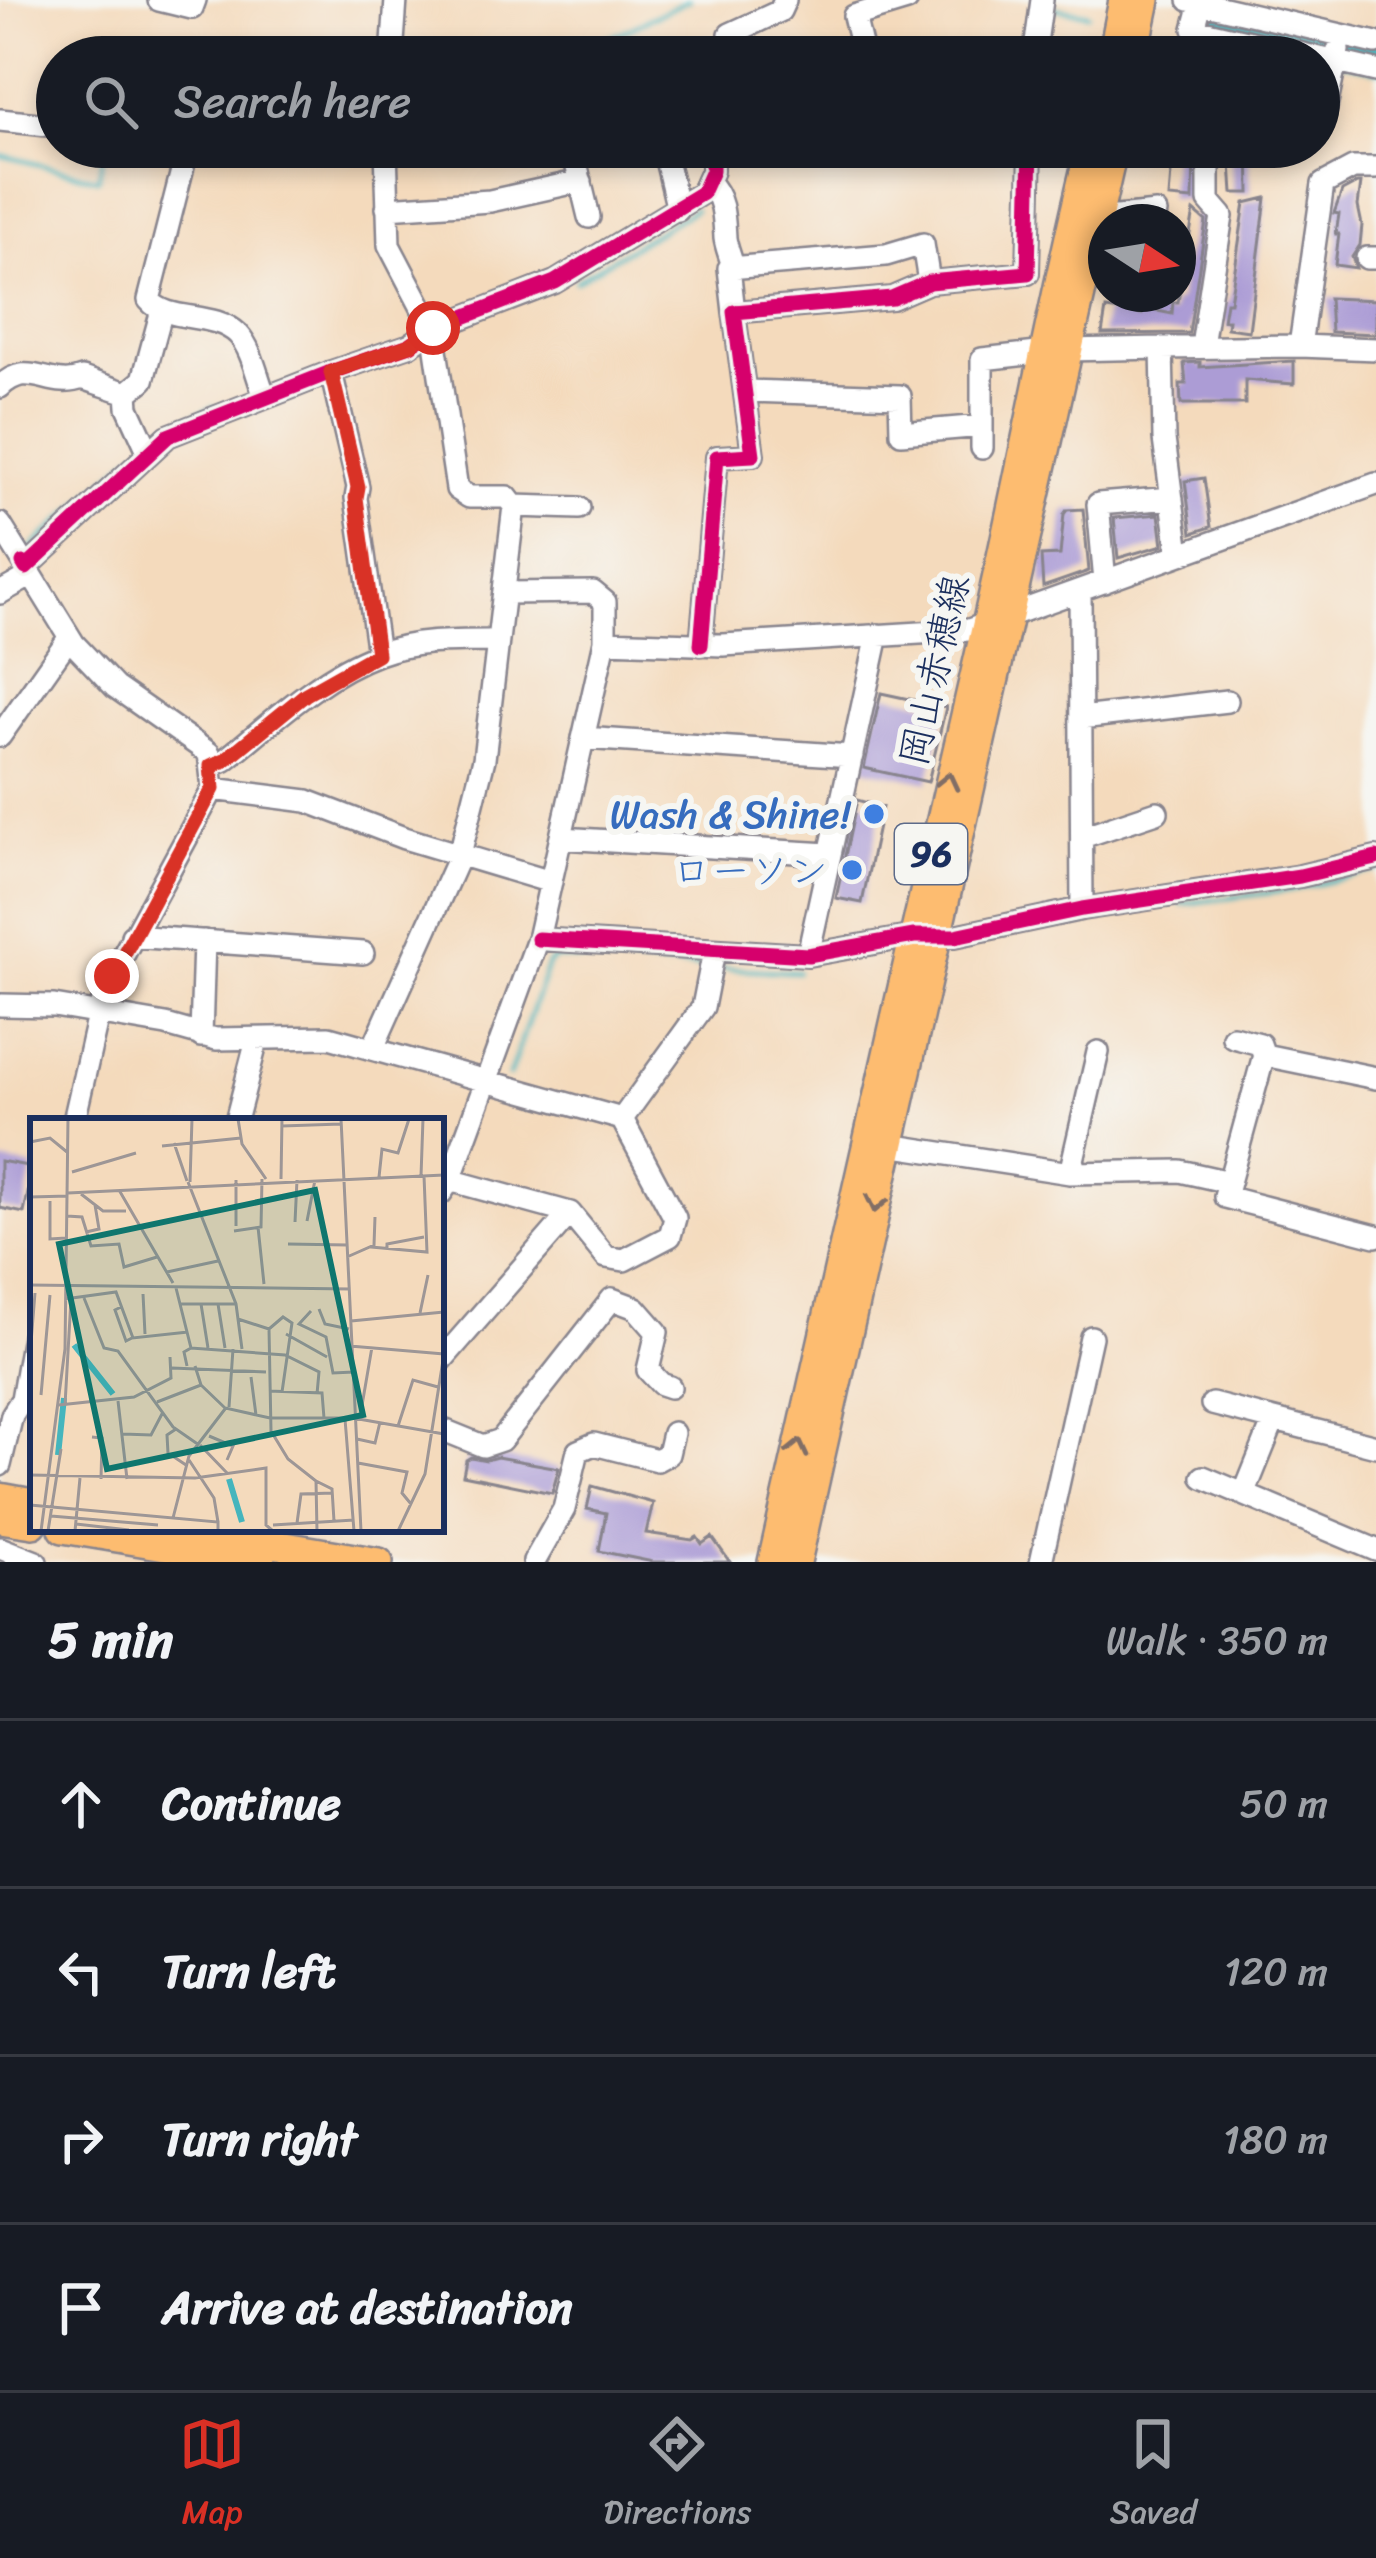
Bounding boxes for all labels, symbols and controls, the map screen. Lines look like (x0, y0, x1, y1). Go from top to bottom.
search box (36, 36, 1340, 168)
text: Search here (174, 62, 411, 142)
icon: search (78, 69, 144, 135)
north arrow (1088, 204, 1196, 312)
route start (406, 301, 460, 355)
street label: 岡山赤穂線 (878, 567, 990, 773)
one-way arrow (934, 771, 959, 791)
place label: Wash & Shine! (610, 780, 852, 849)
marker: Wash & Shine! (861, 801, 887, 827)
road number: 96 (895, 824, 967, 884)
place label: ローソン (672, 836, 828, 905)
marker: ローソン (839, 857, 865, 883)
route end (85, 949, 139, 1003)
inset map (30, 1118, 444, 1532)
one-way arrow (865, 1193, 890, 1213)
one-way arrow (784, 1438, 809, 1458)
text: 5 min (48, 1595, 173, 1685)
text: Walk · 350 m (1106, 1606, 1328, 1675)
text: Continue (162, 1764, 341, 1844)
text: 50 m (1239, 1769, 1328, 1838)
icon: ahead (48, 1771, 114, 1837)
text: Turn left (162, 1932, 335, 2012)
text: 120 m (1224, 1937, 1328, 2006)
icon: left (48, 1939, 114, 2005)
text: Turn right (162, 2100, 357, 2180)
text: 180 m (1223, 2105, 1328, 2174)
icon: right (48, 2107, 114, 2173)
text: Arrive at destination (162, 2268, 572, 2348)
icon: arrive (48, 2275, 114, 2341)
tab: Map (179, 2411, 245, 2541)
tab: Directions (604, 2411, 751, 2541)
tab: Saved (1110, 2411, 1197, 2541)

